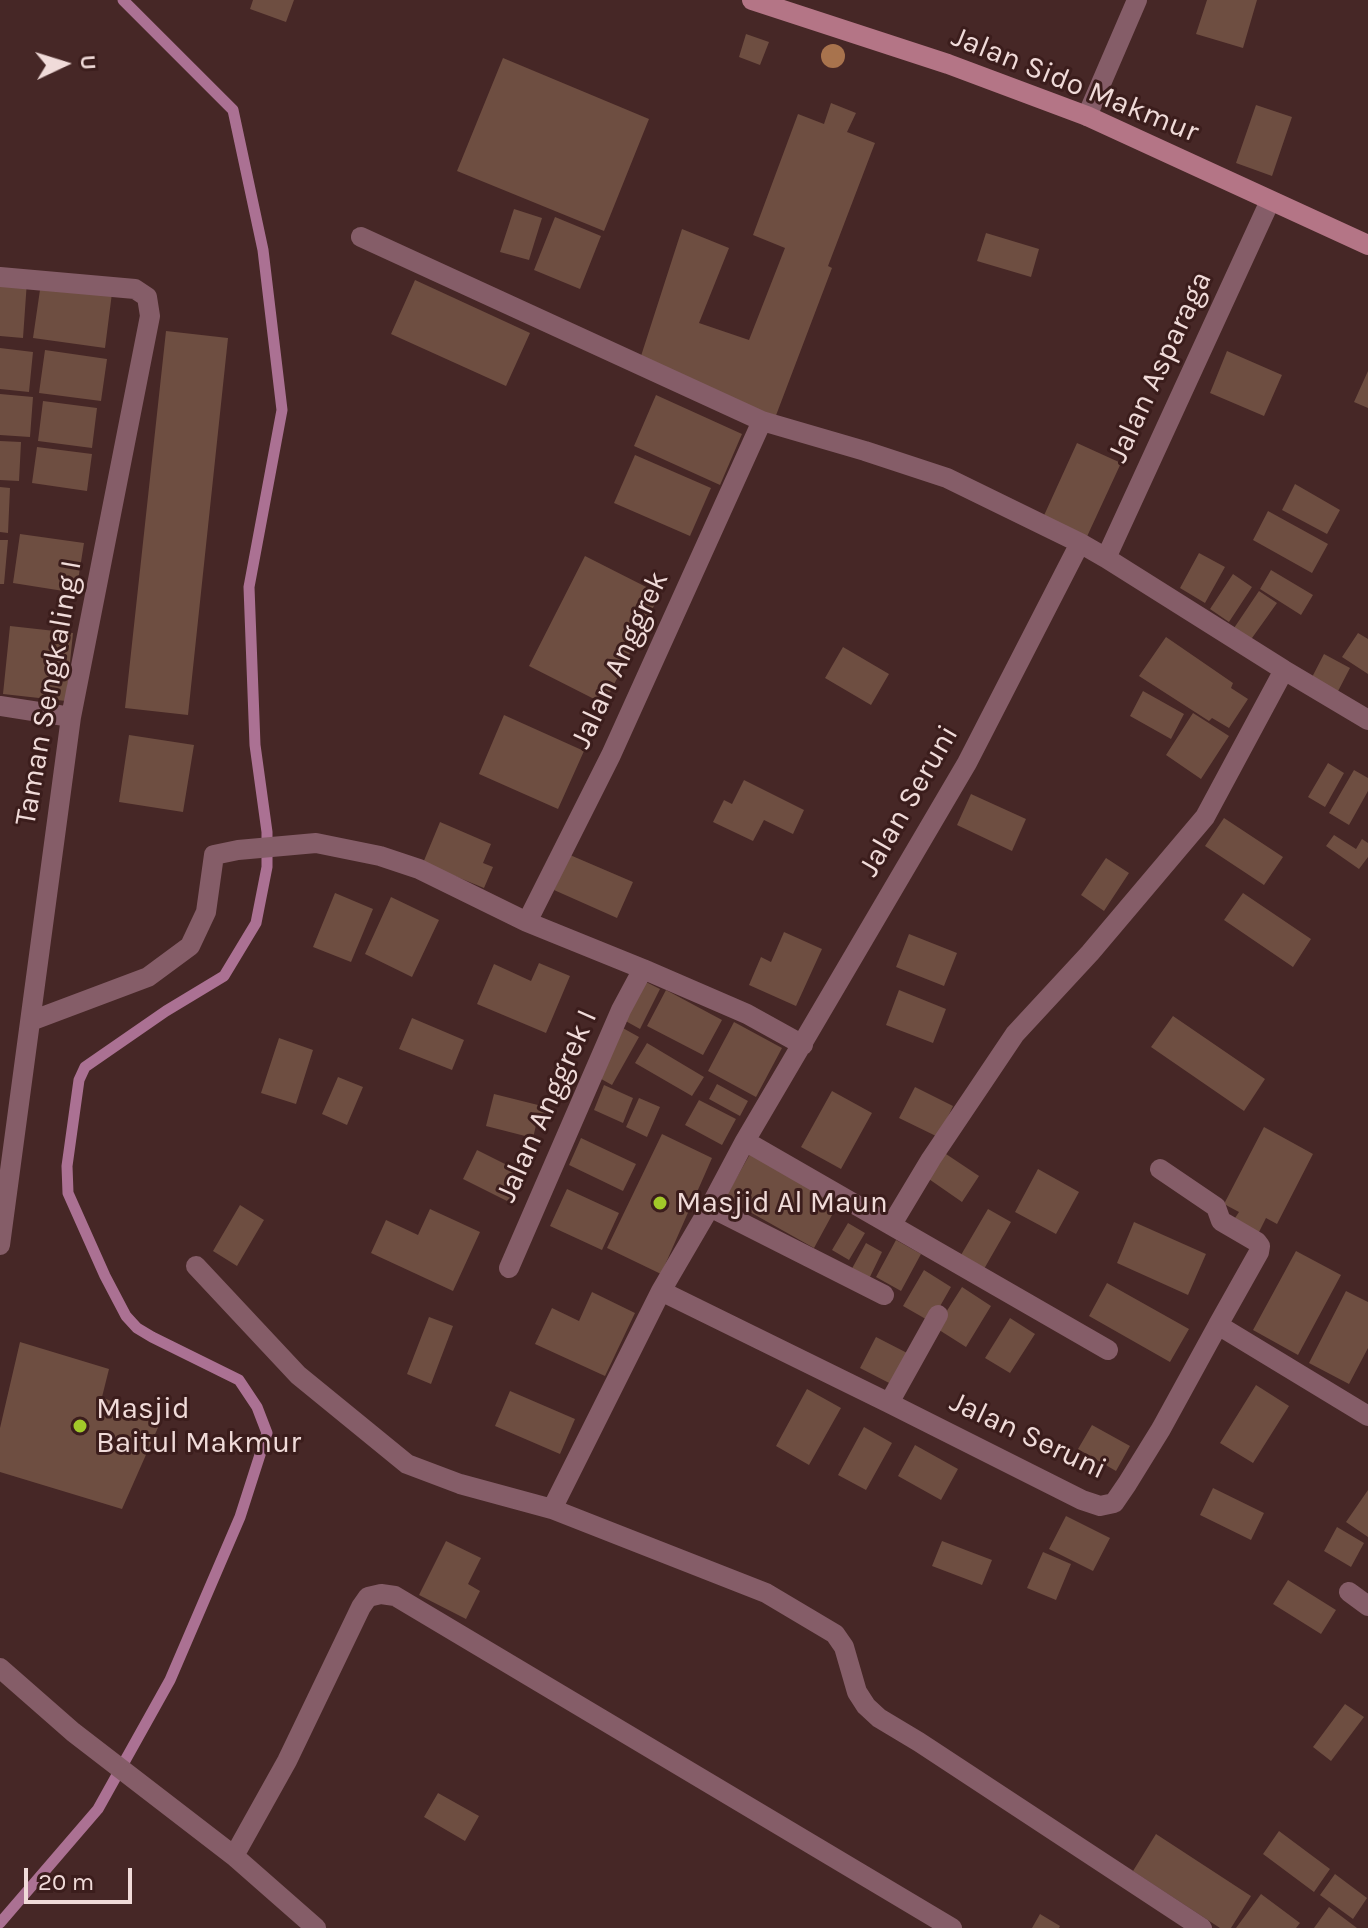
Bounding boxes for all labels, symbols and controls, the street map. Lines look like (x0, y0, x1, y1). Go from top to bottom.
street label: Jalan Sido Makmur (946, 19, 1204, 151)
north arrow (24, 24, 104, 104)
text: U (74, 54, 101, 71)
street label: Jalan Asparaga (1100, 266, 1220, 468)
street label: Taman Sengkaling I (8, 558, 90, 828)
street label: Jalan Anggrek (563, 566, 677, 754)
street label: Jalan Seruni (851, 719, 967, 883)
street label: Jalan Anggrek I (489, 1004, 605, 1208)
place label: Masjid Al Maun (676, 1185, 888, 1221)
marker: Masjid Al Maun (651, 1194, 669, 1212)
street label: Jalan Seruni (944, 1384, 1112, 1488)
place label: Masjid Baitul Makmur (96, 1391, 301, 1462)
marker: Masjid Baitul Makmur (71, 1417, 89, 1435)
scale bar (28, 1852, 136, 1902)
text: 20 m (38, 1868, 94, 1896)

